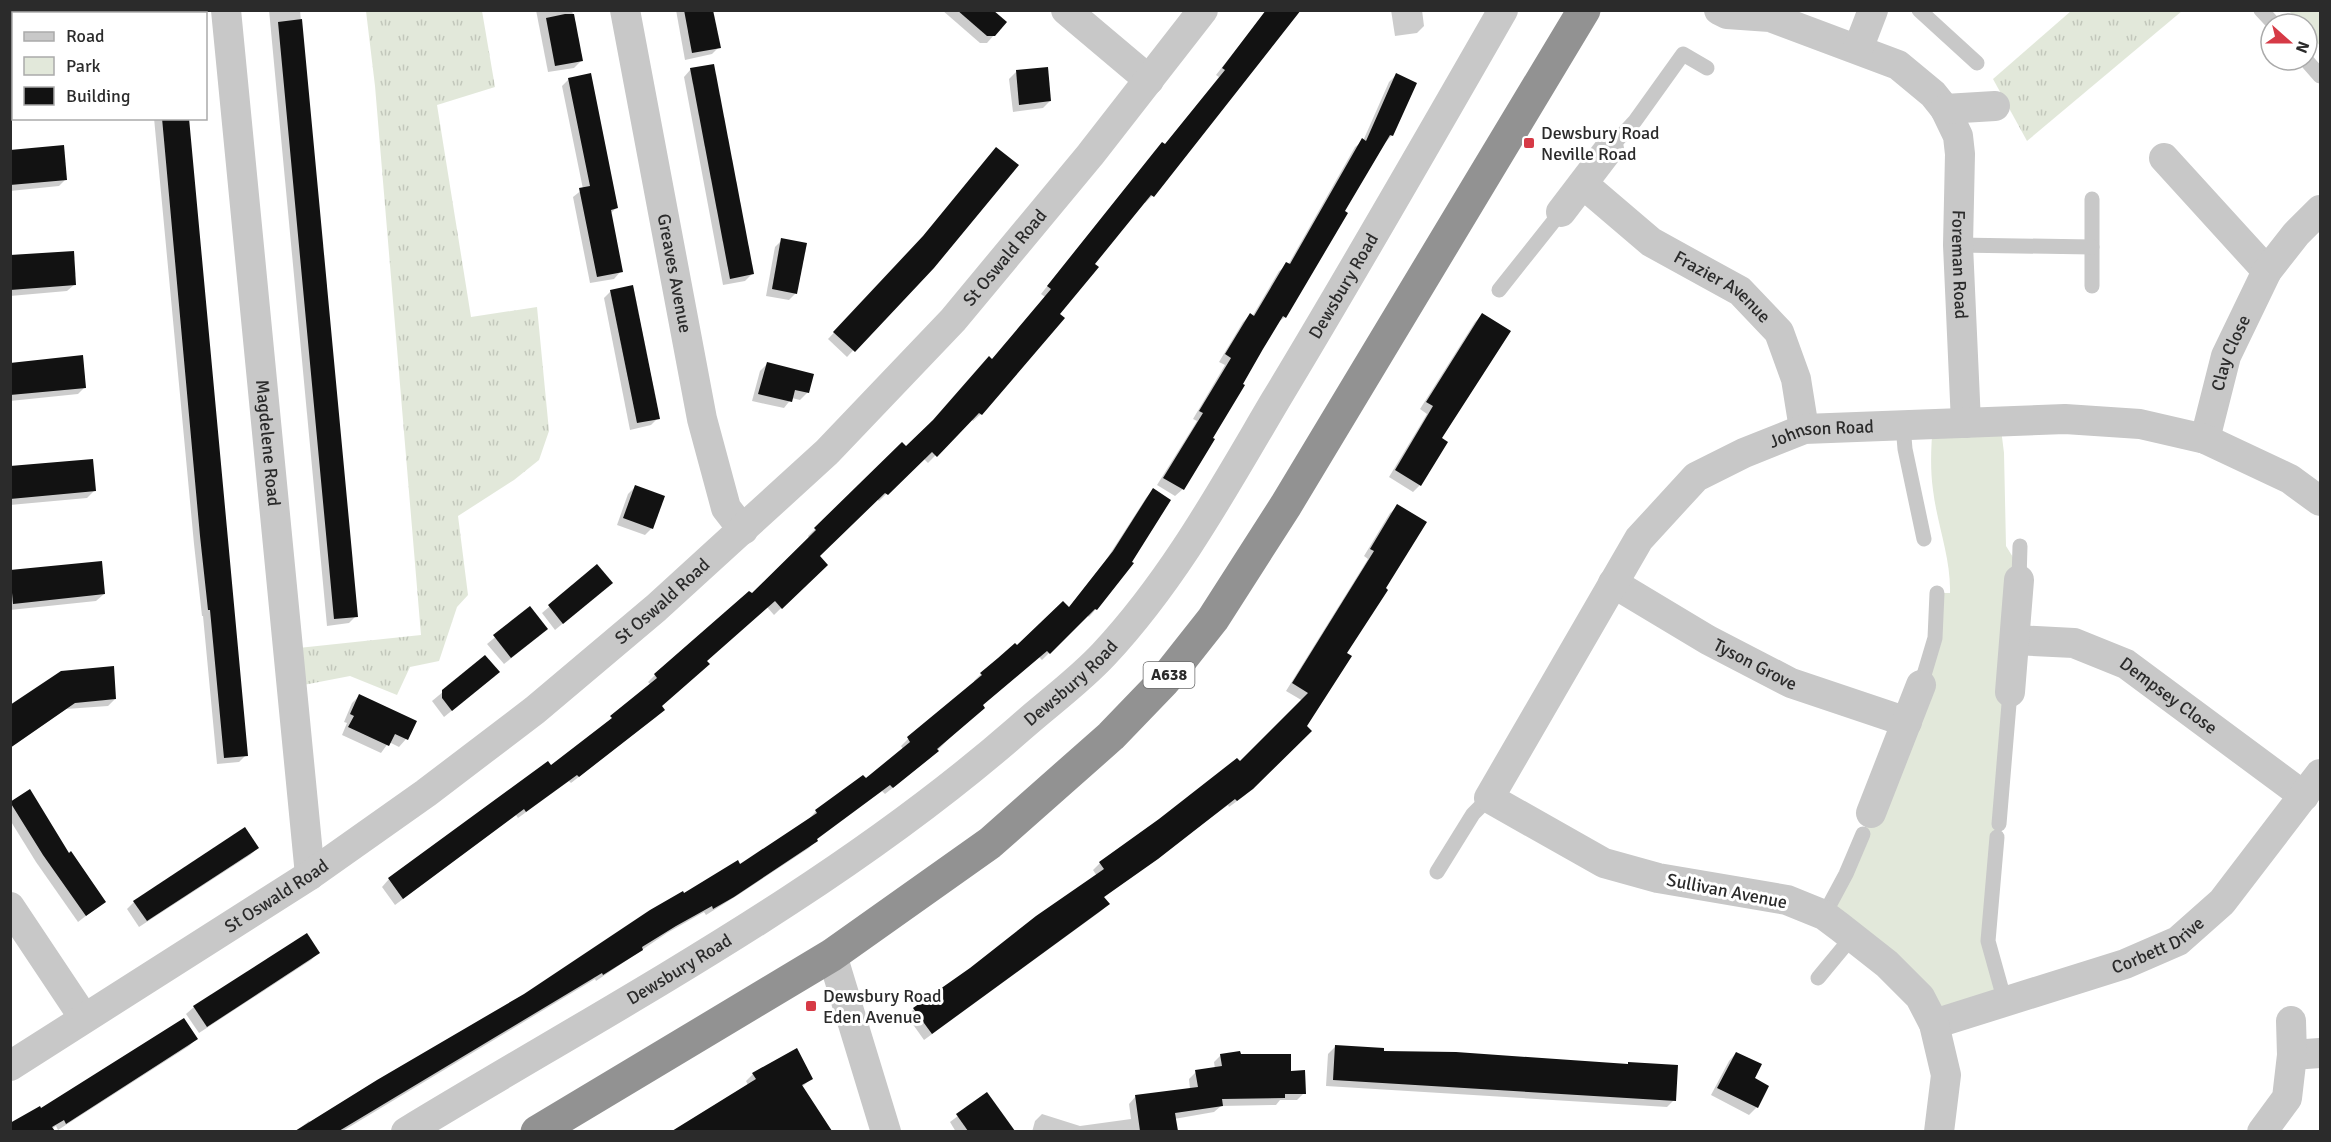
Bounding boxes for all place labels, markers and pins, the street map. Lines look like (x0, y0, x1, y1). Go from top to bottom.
place label: Dewsbury Road Neville Road (1541, 122, 1660, 165)
marker: Dewsbury Road Neville Road (1522, 136, 1536, 150)
place label: Dewsbury Road Eden Avenue (823, 985, 942, 1028)
marker: Dewsbury Road Eden Avenue (804, 999, 818, 1013)

